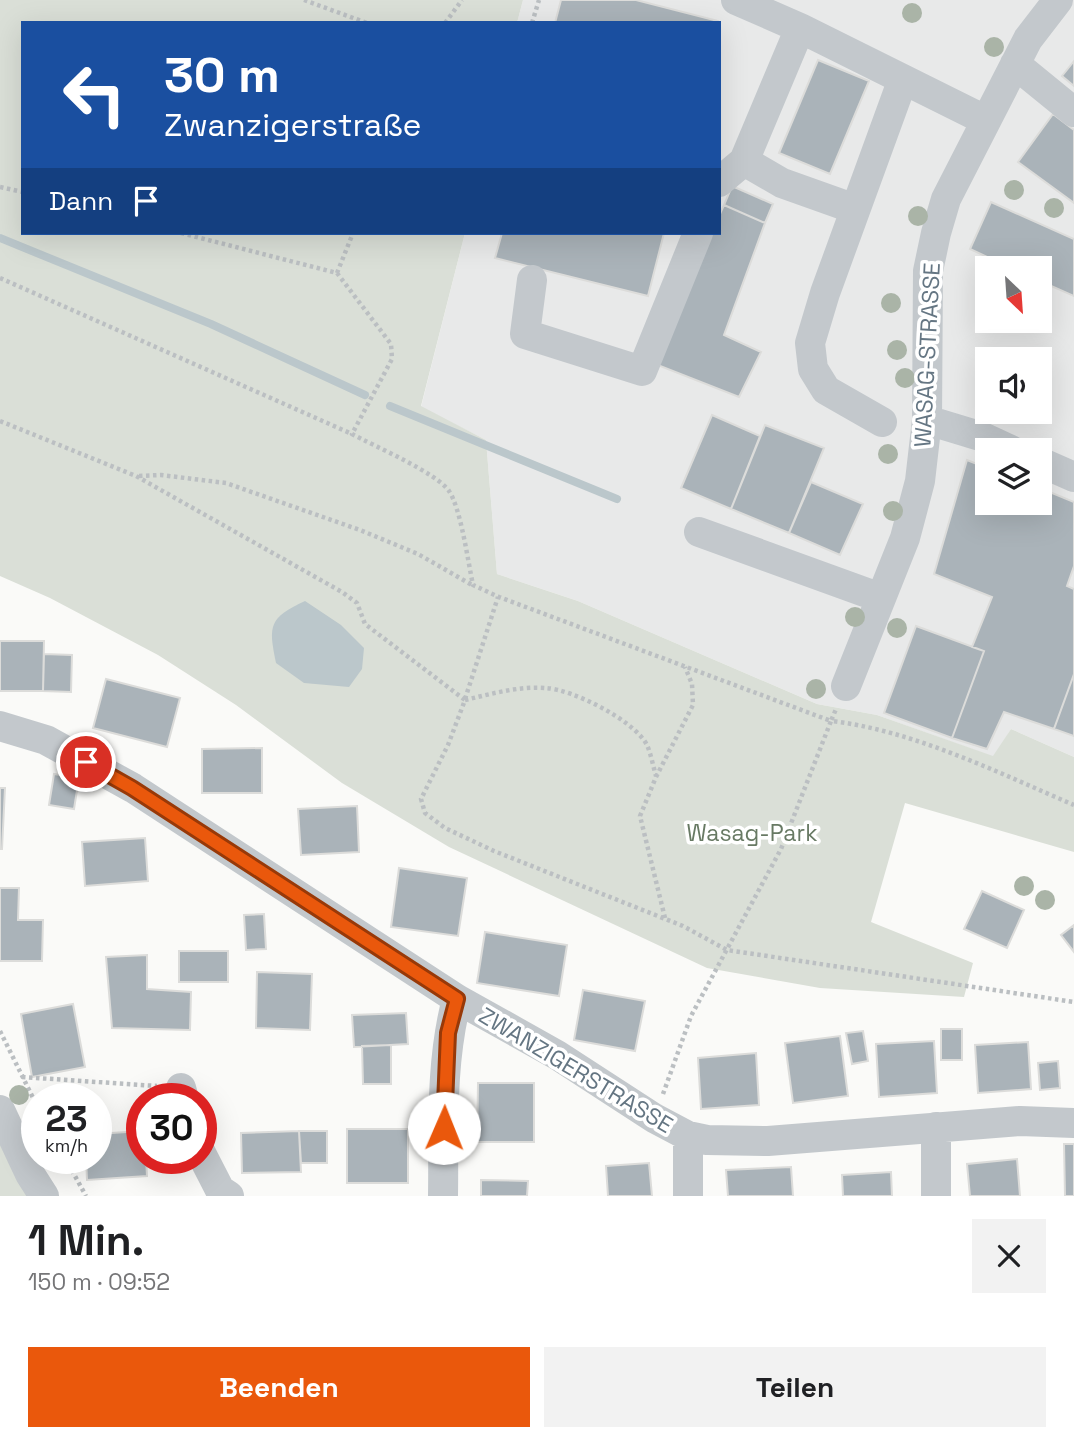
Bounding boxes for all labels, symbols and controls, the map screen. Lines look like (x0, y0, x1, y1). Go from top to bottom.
text: 30 m (164, 44, 280, 106)
icon: left (49, 49, 140, 140)
text: Zwanzigerstraße (164, 105, 421, 145)
icon: arrive (127, 182, 165, 220)
text: Dann (49, 184, 113, 218)
north arrow (975, 256, 1052, 332)
map controls (975, 256, 1052, 515)
street label: WASAG-STRASSE (907, 262, 947, 448)
button: sound (975, 347, 1052, 424)
button: layers (975, 438, 1052, 515)
pin (56, 732, 116, 792)
icon: arrive (67, 743, 105, 781)
park label: Wasag-Park (686, 818, 818, 848)
street label: ZWANZIGERSTRASSE (474, 1000, 678, 1140)
speed limit sign: 30 (126, 1083, 217, 1174)
position arrow (407, 1091, 481, 1165)
text: 23 (45, 1097, 88, 1141)
text: km/h (45, 1134, 88, 1157)
text: 1 Min. (28, 1214, 144, 1267)
button: close (972, 1219, 1046, 1293)
text: 150 m · 09:52 (28, 1267, 170, 1297)
button: Beenden (28, 1347, 530, 1427)
button: Teilen (544, 1347, 1046, 1427)

